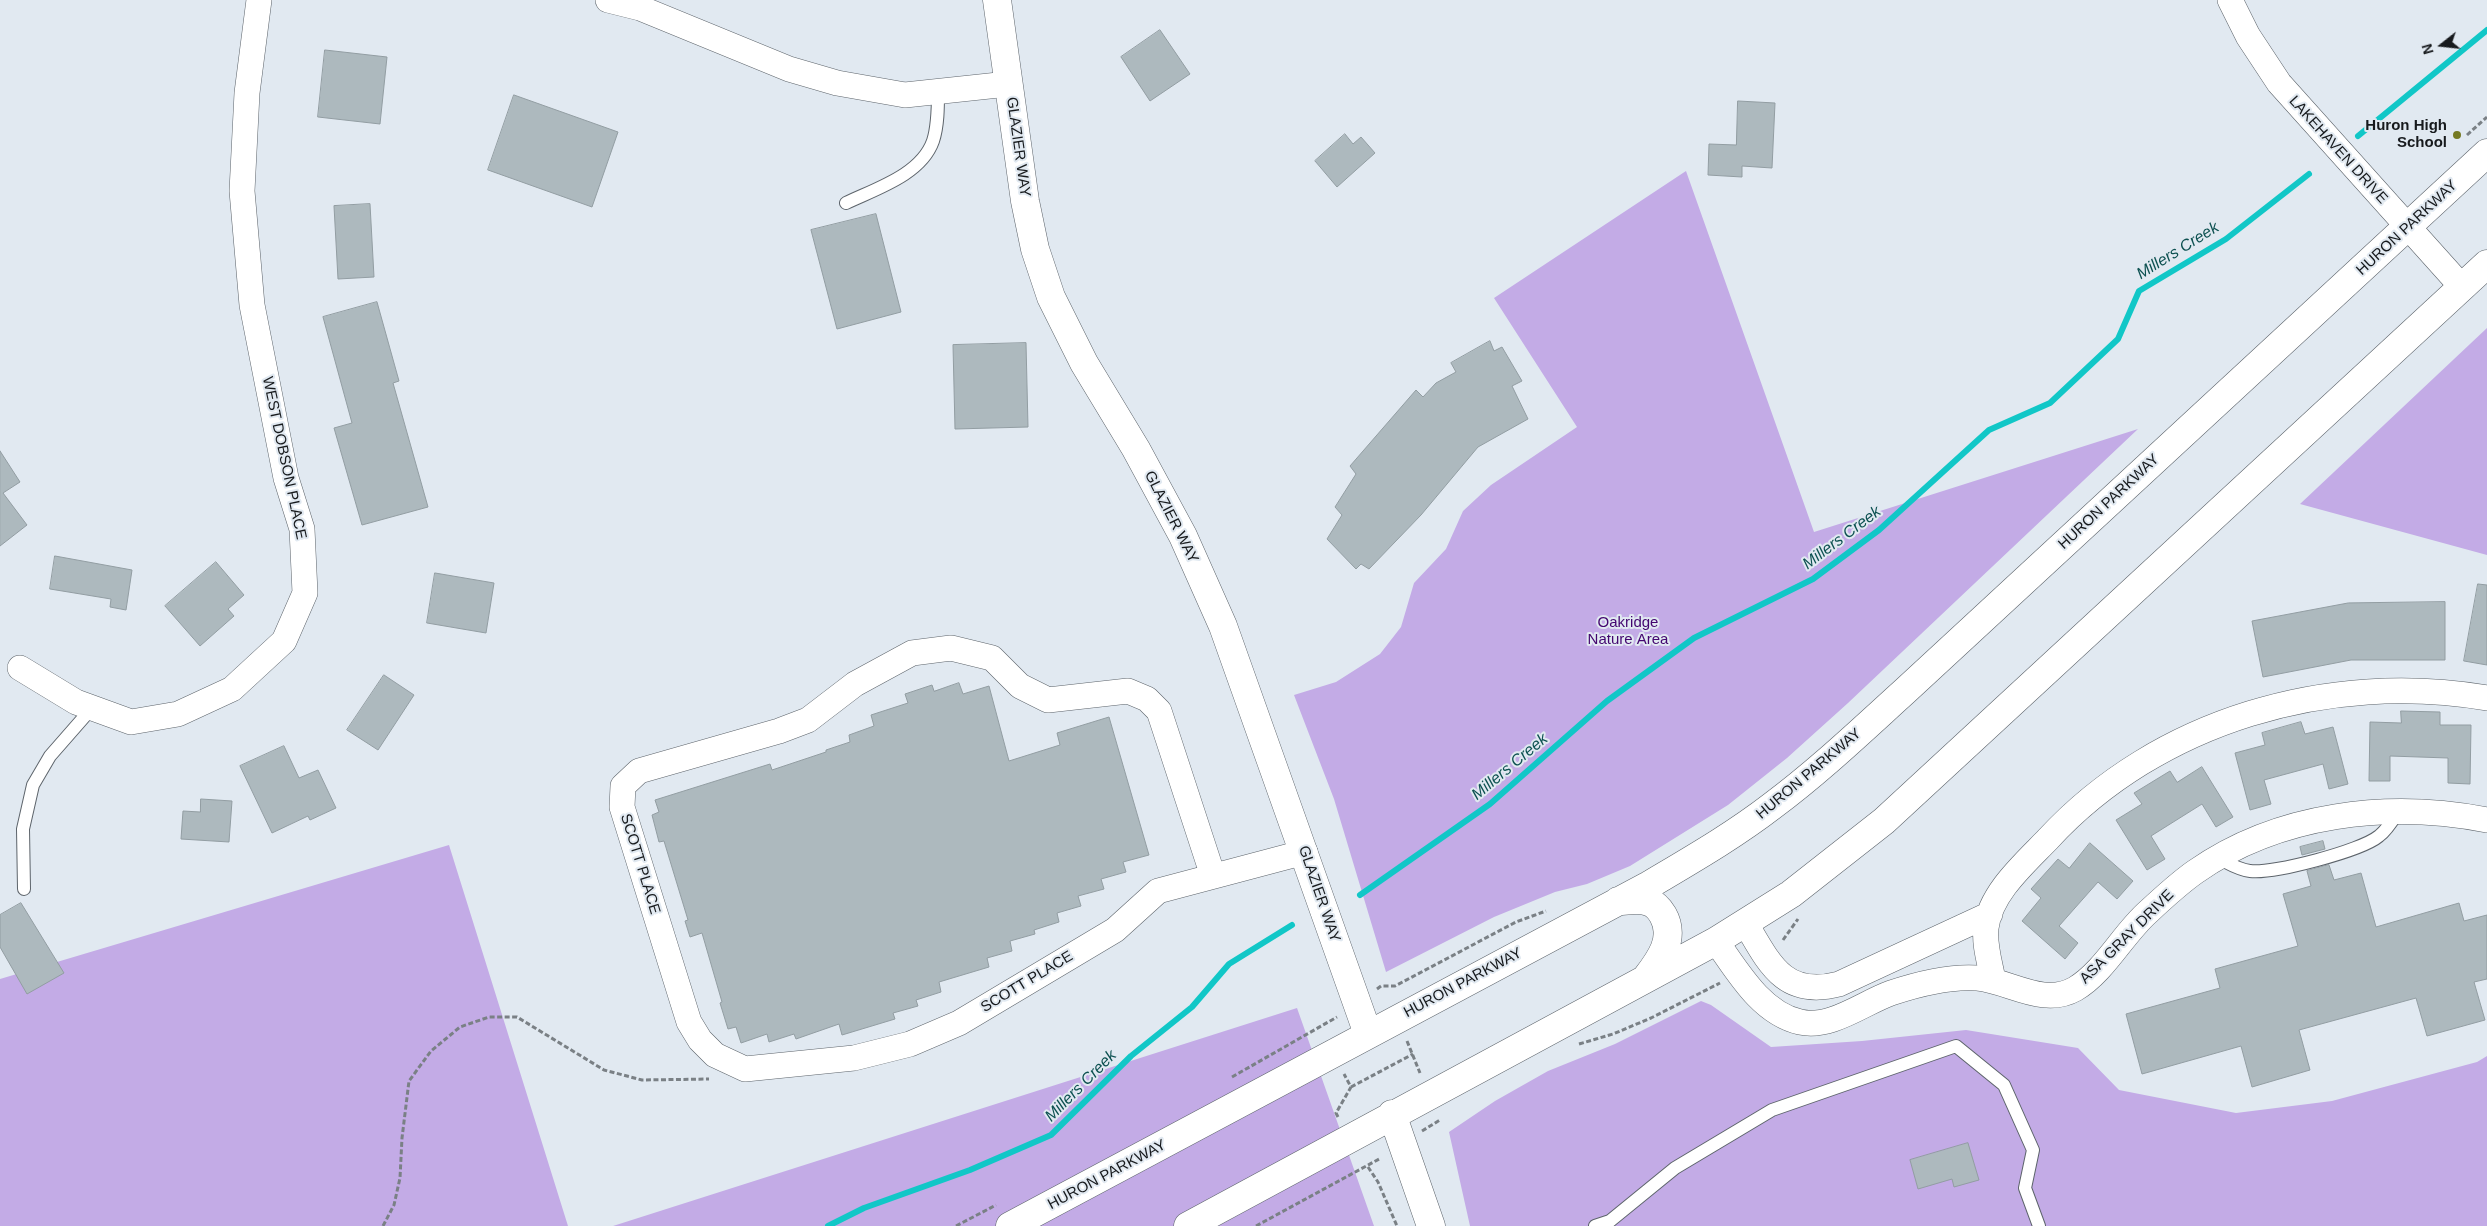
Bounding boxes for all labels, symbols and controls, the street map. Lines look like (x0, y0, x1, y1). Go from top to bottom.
north arrow (2417, 20, 2467, 70)
text: N (2418, 42, 2437, 56)
street label: LAKEHAVEN DRIVE (2285, 92, 2391, 208)
street label: GLAZIER WAY (1002, 96, 1034, 198)
place label: Huron High School (2365, 117, 2447, 152)
marker: Huron High School (2451, 129, 2463, 141)
street label: HURON PARKWAY (2353, 177, 2461, 279)
water label: Millers Creek (2133, 218, 2223, 284)
street label: WEST DOBSON PLACE (258, 375, 310, 541)
street label: HURON PARKWAY (2055, 451, 2163, 553)
street label: GLAZIER WAY (1140, 468, 1202, 566)
water label: Millers Creek (1799, 502, 1885, 574)
park label: Oakridge Nature Area (1588, 614, 1668, 649)
street label: HURON PARKWAY (1753, 725, 1865, 823)
water label: Millers Creek (1468, 730, 1552, 804)
street label: SCOTT PLACE (616, 812, 664, 916)
street label: GLAZIER WAY (1294, 843, 1344, 945)
street label: ASA GRAY DRIVE (2076, 886, 2178, 988)
street label: HURON PARKWAY (1401, 944, 1525, 1022)
street label: SCOTT PLACE (978, 947, 1076, 1017)
water label: Millers Creek (1041, 1046, 1121, 1126)
street label: HURON PARKWAY (1045, 1136, 1169, 1214)

